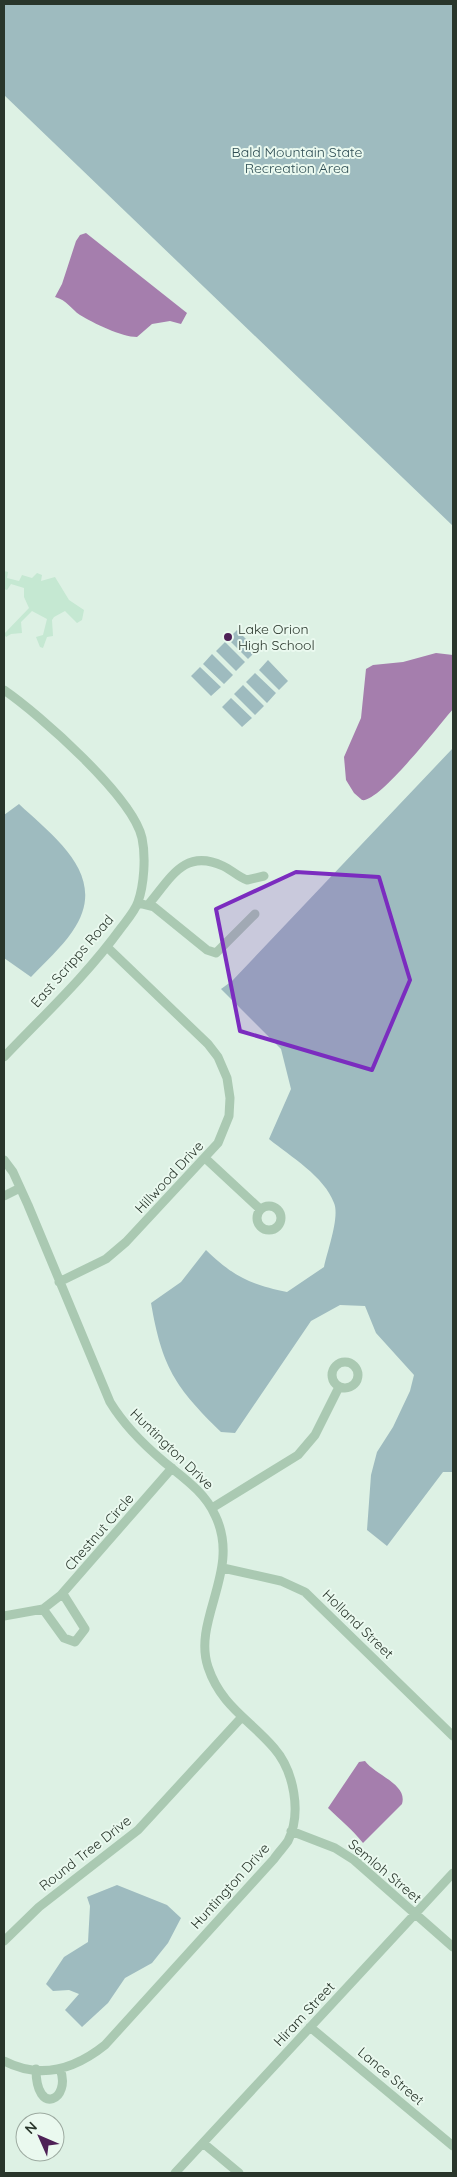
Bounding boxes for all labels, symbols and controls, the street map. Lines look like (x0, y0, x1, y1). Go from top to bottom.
park label: Bald Mountain State Recreation Area (232, 143, 363, 177)
place label: Lake Orion High School (238, 620, 315, 654)
marker: Lake Orion High School (222, 631, 234, 643)
street label: East Scripps Road (27, 911, 117, 1011)
street label: Hillwood Drive (131, 1137, 207, 1217)
street label: Huntington Drive (126, 1405, 218, 1494)
street label: Chestnut Circle (61, 1490, 137, 1574)
street label: Holland Street (319, 1586, 398, 1663)
street label: Round Tree Drive (35, 1811, 135, 1895)
street label: Semloh Street (345, 1835, 425, 1907)
street label: Huntington Drive (187, 1839, 273, 1933)
street label: Hiram Street (270, 1978, 339, 2050)
street label: Lance Street (354, 2043, 428, 2109)
north arrow (15, 2112, 65, 2162)
text: N (21, 2118, 41, 2138)

